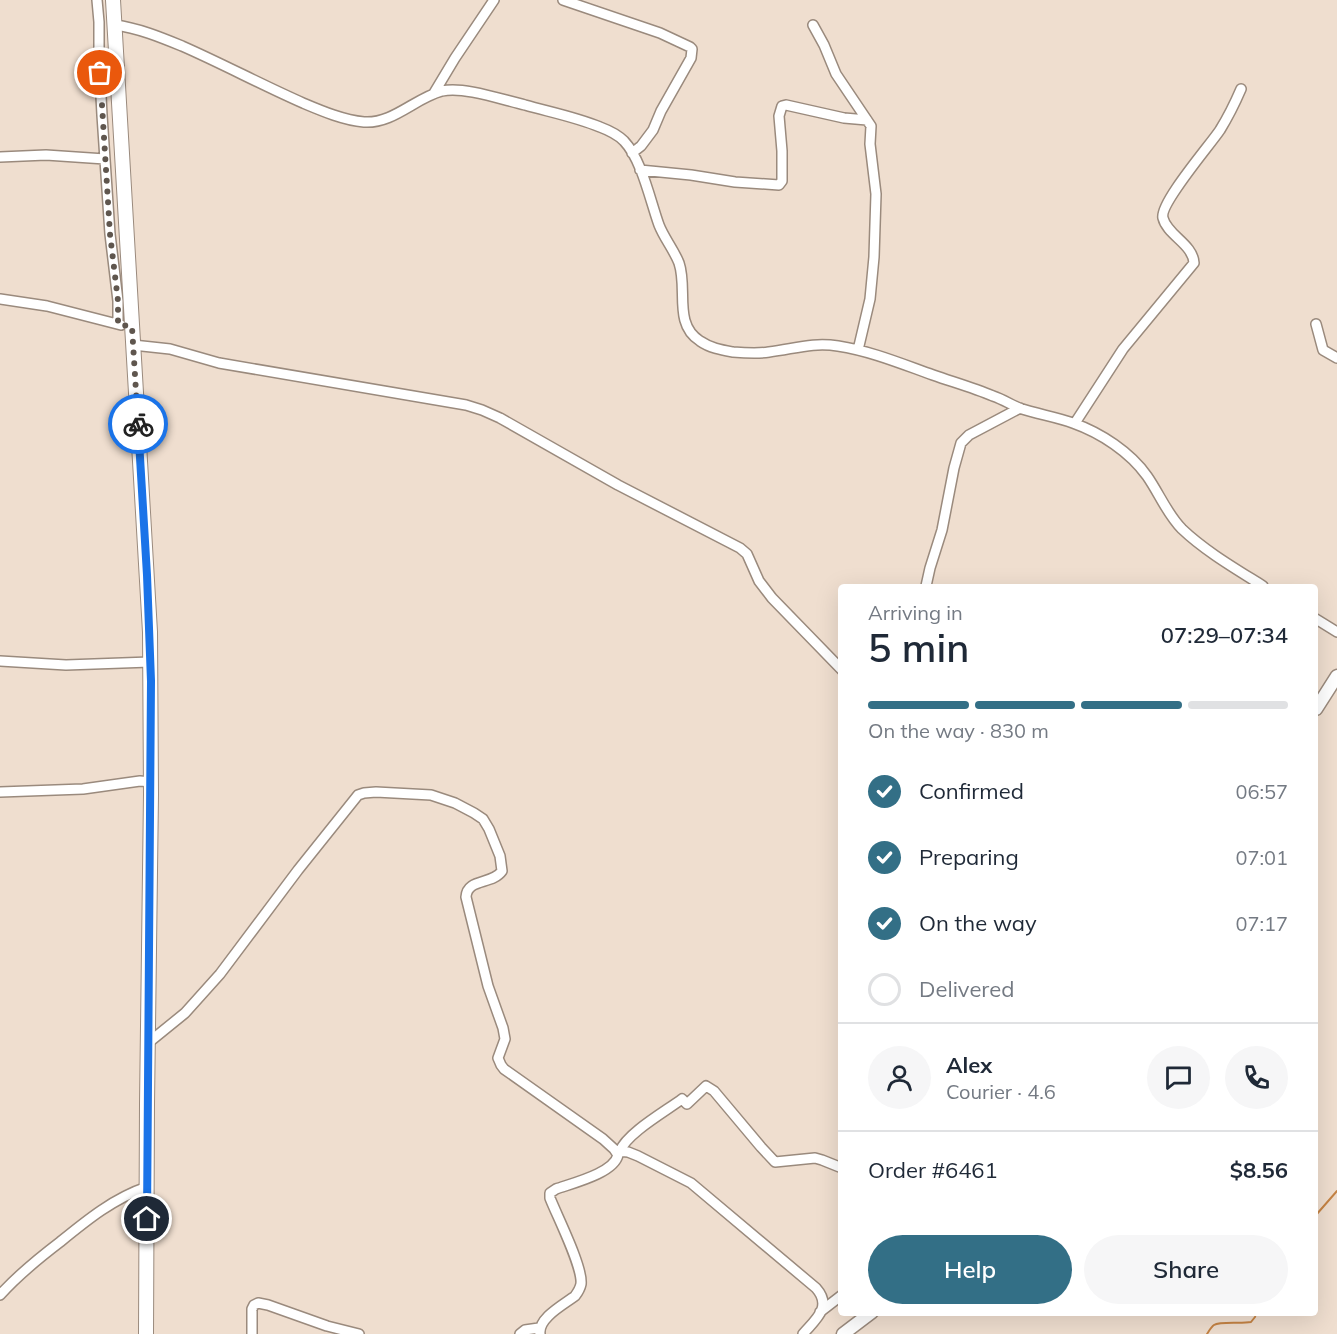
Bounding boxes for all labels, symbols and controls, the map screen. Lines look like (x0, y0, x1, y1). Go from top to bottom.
pin (74, 47, 125, 98)
icon: bag (83, 56, 116, 89)
courier (108, 394, 168, 454)
icon: bike (122, 408, 155, 441)
text: Arriving in (868, 600, 963, 625)
text: 07:29–07:34 (1161, 621, 1288, 649)
text: 5 min (868, 623, 969, 672)
text: On the way · 830 m (868, 718, 1049, 743)
icon: check (868, 775, 901, 808)
text: Confirmed (919, 777, 1024, 805)
text: 06:57 (1235, 779, 1288, 804)
icon: check (868, 841, 901, 874)
text: Preparing (919, 843, 1019, 871)
text: 07:01 (1235, 845, 1288, 870)
icon: check (868, 907, 901, 940)
text: On the way (919, 909, 1037, 937)
text: 07:17 (1235, 911, 1288, 936)
text: Delivered (919, 975, 1014, 1003)
button: person (868, 1046, 931, 1109)
button: chat (1147, 1046, 1210, 1109)
button: phone (1225, 1046, 1288, 1109)
text: Alex (946, 1051, 992, 1079)
text: Courier · 4.6 (946, 1079, 1056, 1104)
text: Order #6461 (868, 1156, 998, 1184)
text: $8.56 (1230, 1156, 1288, 1184)
pin (121, 1193, 172, 1244)
icon: home (130, 1202, 163, 1235)
button: Help (868, 1235, 1072, 1304)
button: Share (1084, 1235, 1288, 1304)

